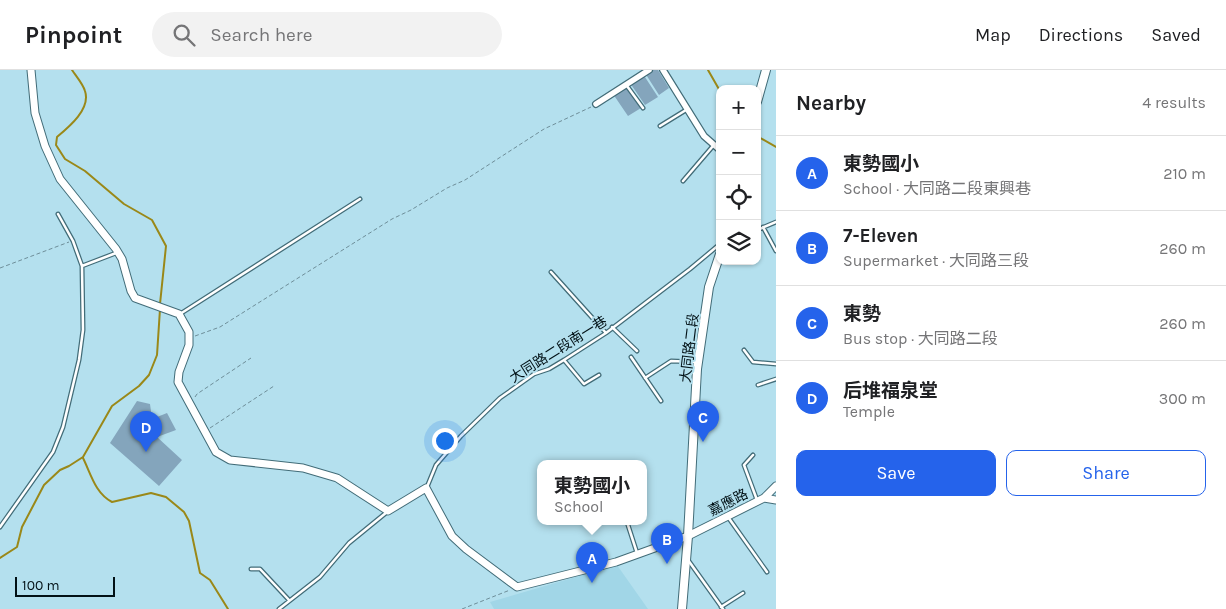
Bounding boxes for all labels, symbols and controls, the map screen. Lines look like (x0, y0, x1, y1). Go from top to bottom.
search box (152, 12, 502, 57)
text: Pinpoint (25, 21, 122, 49)
icon: search (170, 21, 198, 49)
text: Search here (210, 24, 312, 46)
text: Map (975, 24, 1011, 46)
text: Directions (1039, 24, 1123, 46)
text: Saved (1151, 24, 1201, 46)
map controls (716, 85, 761, 265)
button: + (716, 85, 761, 130)
text: Nearby (796, 91, 866, 115)
text: 4 results (1142, 93, 1206, 112)
button: − (716, 130, 761, 175)
text: 東勢國小 (843, 153, 919, 175)
text: A (807, 164, 817, 183)
text: 210 m (1163, 164, 1206, 183)
button: locate (716, 175, 761, 220)
text: School · 大同路二段東興巷 (843, 179, 1031, 198)
button: layers (716, 220, 761, 265)
text: 7-Eleven (843, 225, 918, 247)
text: B (807, 239, 817, 258)
text: 260 m (1159, 239, 1206, 258)
text: Supermarket · 大同路三段 (843, 251, 1029, 270)
text: 東勢 (843, 303, 881, 325)
street label: 大同路二段 (677, 312, 702, 384)
street label: 大同路二段南一巷 (506, 313, 610, 386)
text: C (807, 314, 817, 333)
text: 260 m (1159, 314, 1206, 333)
text: Bus stop · 大同路二段 (843, 329, 998, 348)
text: 后堆福泉堂 (843, 380, 938, 402)
text: D (807, 389, 817, 408)
text: 300 m (1159, 389, 1206, 408)
pin: C (687, 401, 719, 442)
text: Temple (843, 402, 895, 421)
pin: D (130, 411, 162, 452)
your location (432, 428, 458, 454)
button: Save (796, 450, 996, 496)
button: Share (1006, 450, 1206, 496)
popup (537, 460, 647, 525)
text: 東勢國小 (554, 475, 630, 497)
street label: 嘉應路 (706, 485, 751, 520)
text: School (554, 497, 604, 516)
pin: B (651, 523, 683, 564)
pin: A (576, 542, 608, 583)
scale bar (15, 574, 115, 597)
text: 100 m (22, 577, 60, 594)

